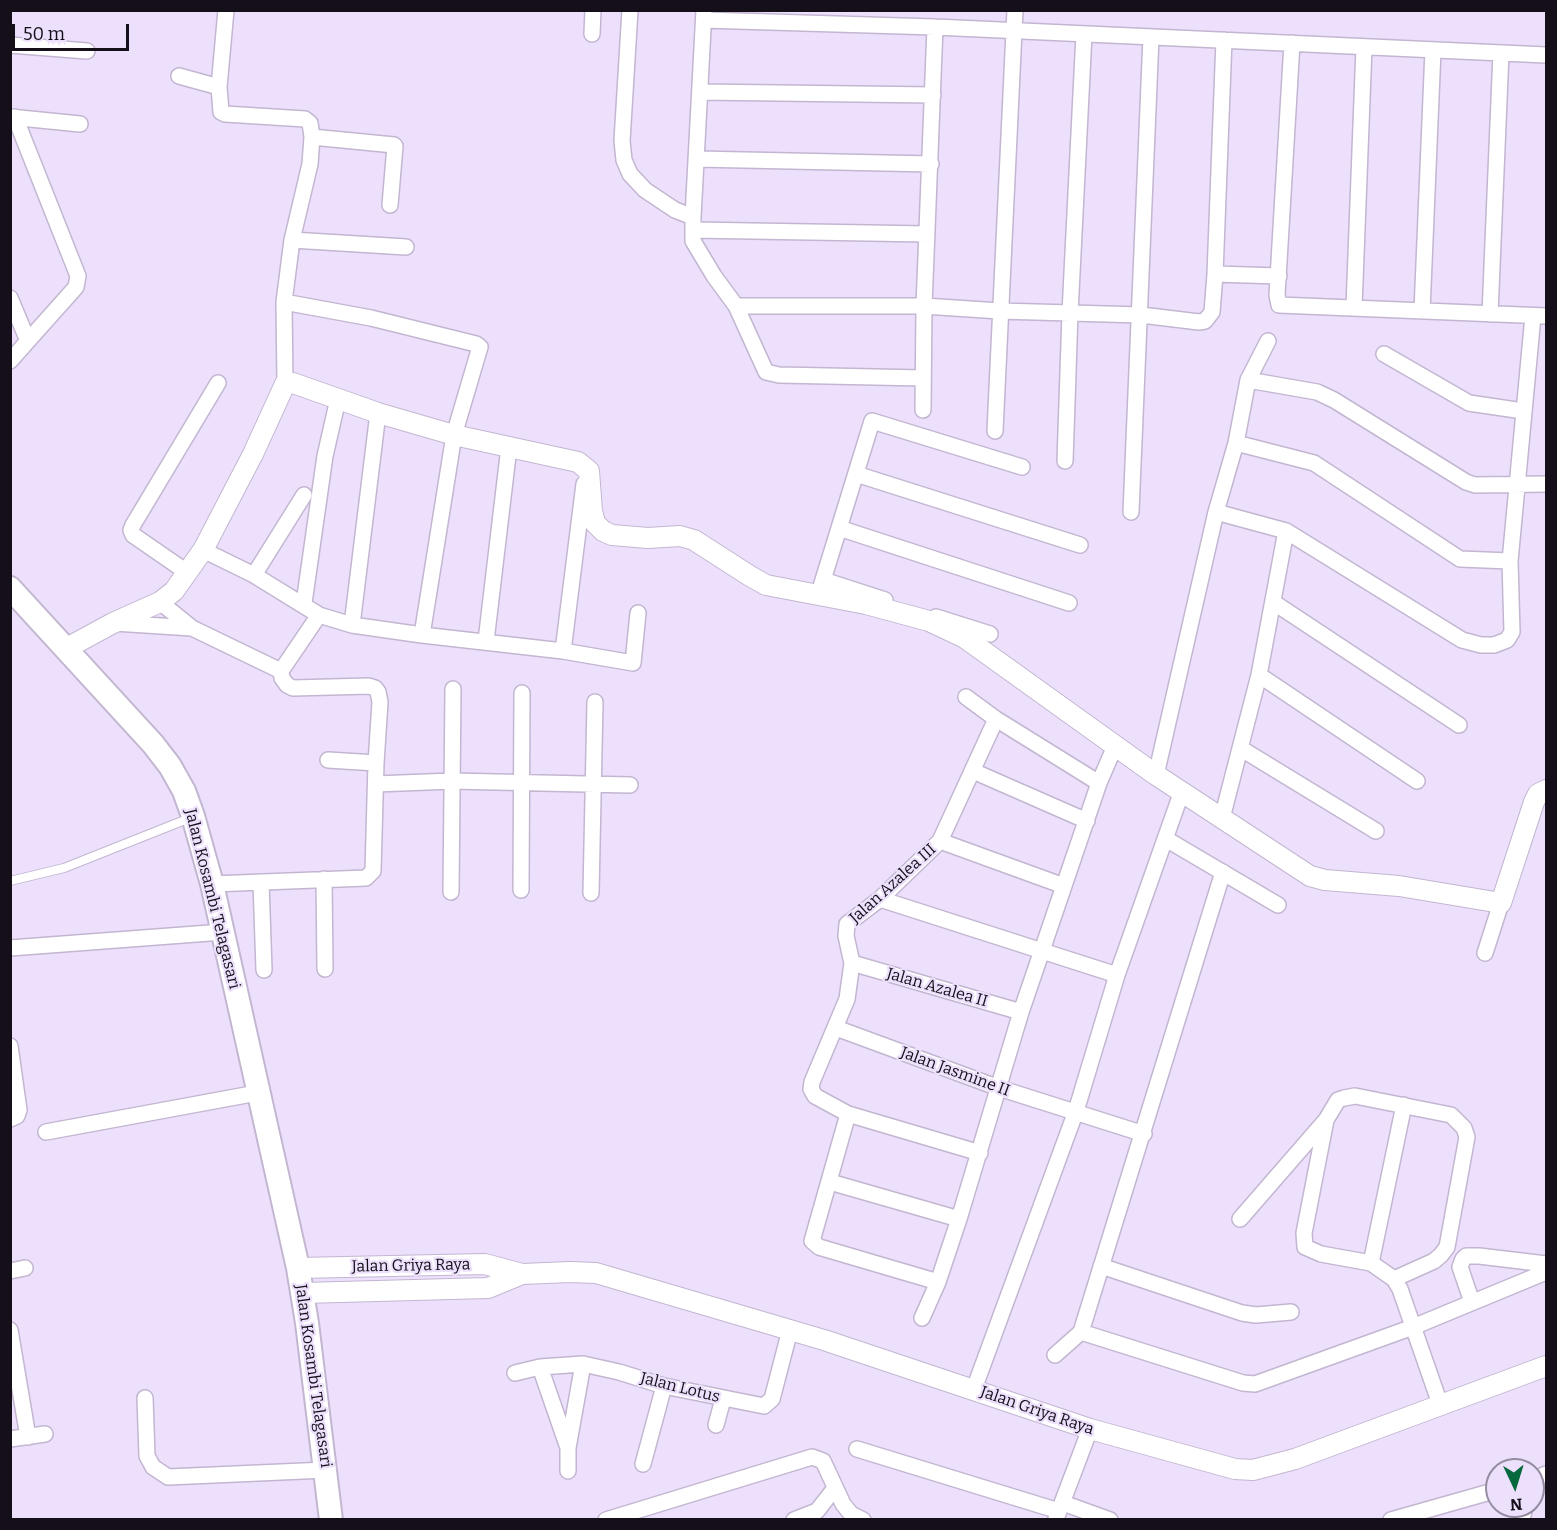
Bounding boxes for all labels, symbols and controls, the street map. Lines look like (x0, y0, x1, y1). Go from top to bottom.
scale bar (15, 12, 132, 50)
text: 50 m (23, 23, 65, 45)
street label: Jalan Kosambi Telagasari (180, 807, 244, 991)
street label: Jalan Azalea III (846, 840, 940, 928)
street label: Jalan Azalea II (884, 964, 990, 1012)
street label: Jalan Jasmine II (898, 1043, 1012, 1101)
street label: Jalan Griya Raya (351, 1255, 471, 1277)
street label: Jalan Kosambi Telagasari (291, 1283, 335, 1469)
street label: Jalan Lotus (638, 1369, 722, 1407)
street label: Jalan Griya Raya (978, 1383, 1096, 1439)
north arrow (1485, 1458, 1545, 1518)
text: N (1509, 1495, 1523, 1514)

